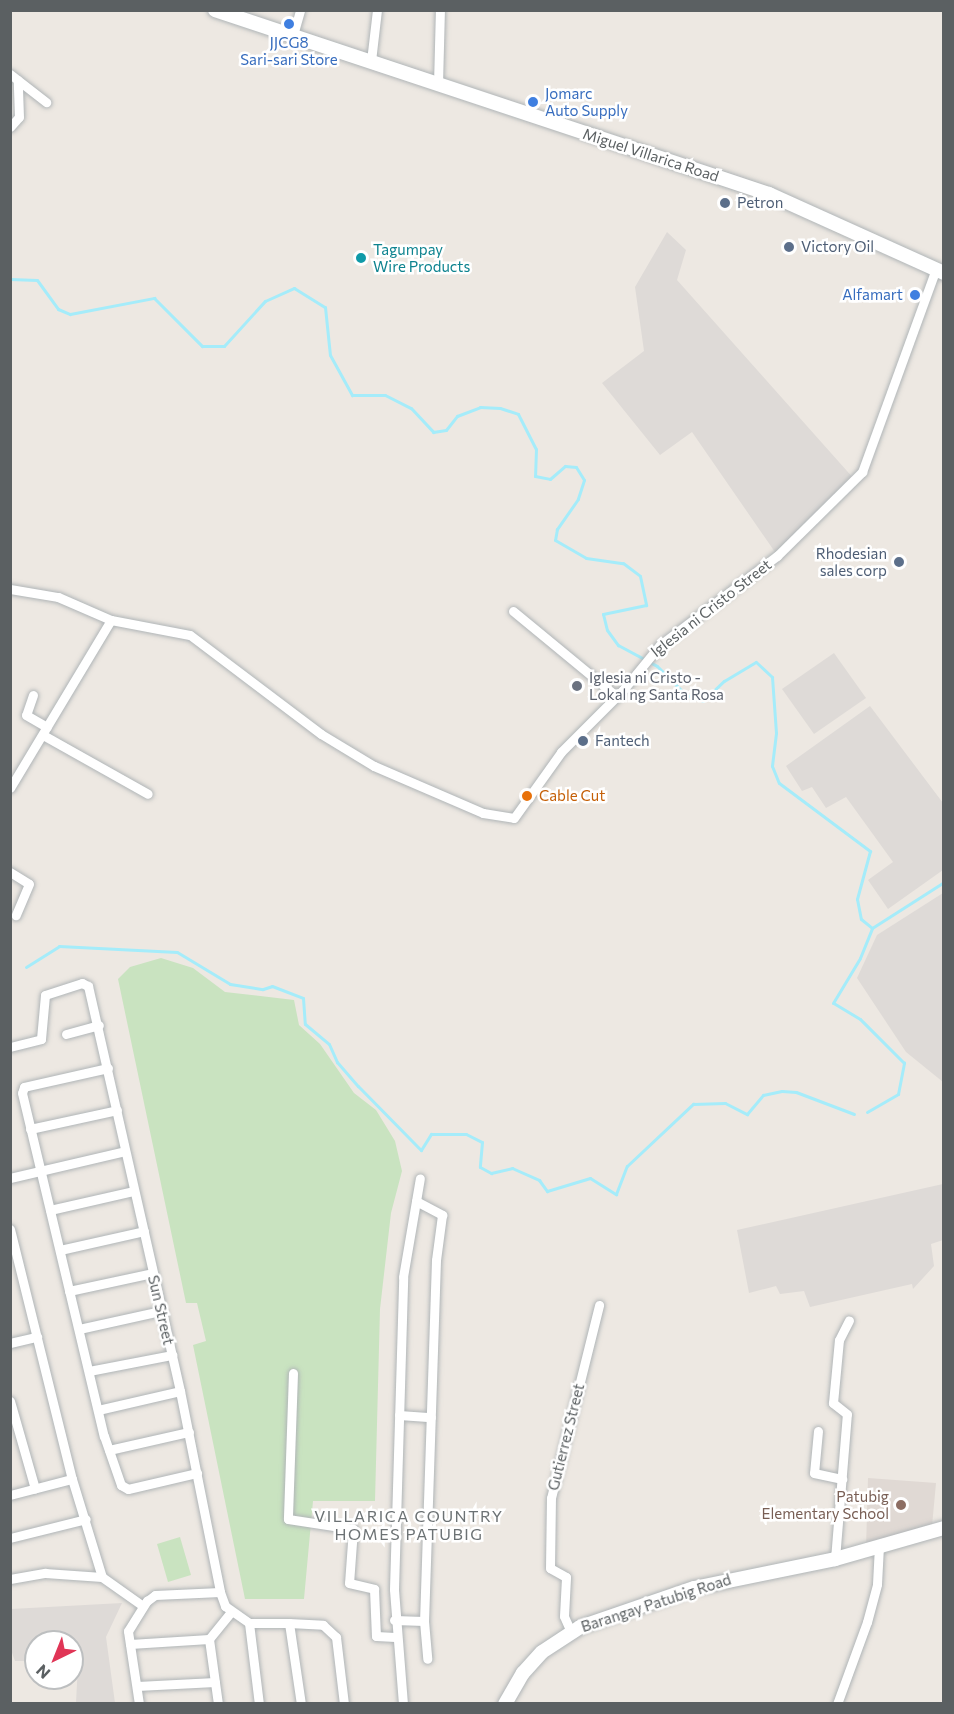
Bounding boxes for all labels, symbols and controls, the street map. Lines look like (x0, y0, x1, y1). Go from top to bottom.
marker: JJCG8 Sari-sari Store (282, 17, 296, 31)
place label: JJCG8 Sari-sari Store (240, 33, 338, 68)
place label: Jomarc Auto Supply (545, 84, 628, 119)
marker: Jomarc Auto Supply (526, 95, 540, 109)
street label: Miguel Villarica Road (581, 125, 721, 185)
place label: Petron (737, 194, 783, 212)
marker: Petron (718, 196, 732, 210)
place label: Victory Oil (801, 238, 874, 256)
place label: Tagumpay Wire Products (373, 240, 470, 275)
marker: Victory Oil (782, 240, 796, 254)
marker: Tagumpay Wire Products (354, 251, 368, 265)
place label: Alfamart (842, 286, 903, 304)
marker: Alfamart (908, 288, 922, 302)
place label: Rhodesian sales corp (816, 544, 887, 579)
street label: Iglesia ni Cristo Street (647, 555, 775, 661)
marker: Rhodesian sales corp (892, 555, 906, 569)
place label: Iglesia ni Cristo - Lokal ng Santa Rosa (589, 668, 724, 703)
marker: Iglesia ni Cristo - Lokal ng Santa Rosa (570, 679, 584, 693)
place label: Fantech (595, 732, 650, 750)
marker: Fantech (576, 734, 590, 748)
place label: Cable Cut (539, 787, 605, 805)
marker: Cable Cut (520, 789, 534, 803)
street label: Sun Street (144, 1273, 178, 1347)
street label: Gutierrez Street (544, 1382, 588, 1492)
place label: Patubig Elementary School (762, 1487, 889, 1522)
marker: Patubig Elementary School (894, 1498, 908, 1512)
district label: VILLARICA COUNTRY HOMES PATUBIG (314, 1506, 504, 1544)
street label: Barangay Patubig Road (579, 1570, 733, 1636)
north arrow (24, 1630, 84, 1690)
text: N (32, 1661, 54, 1683)

